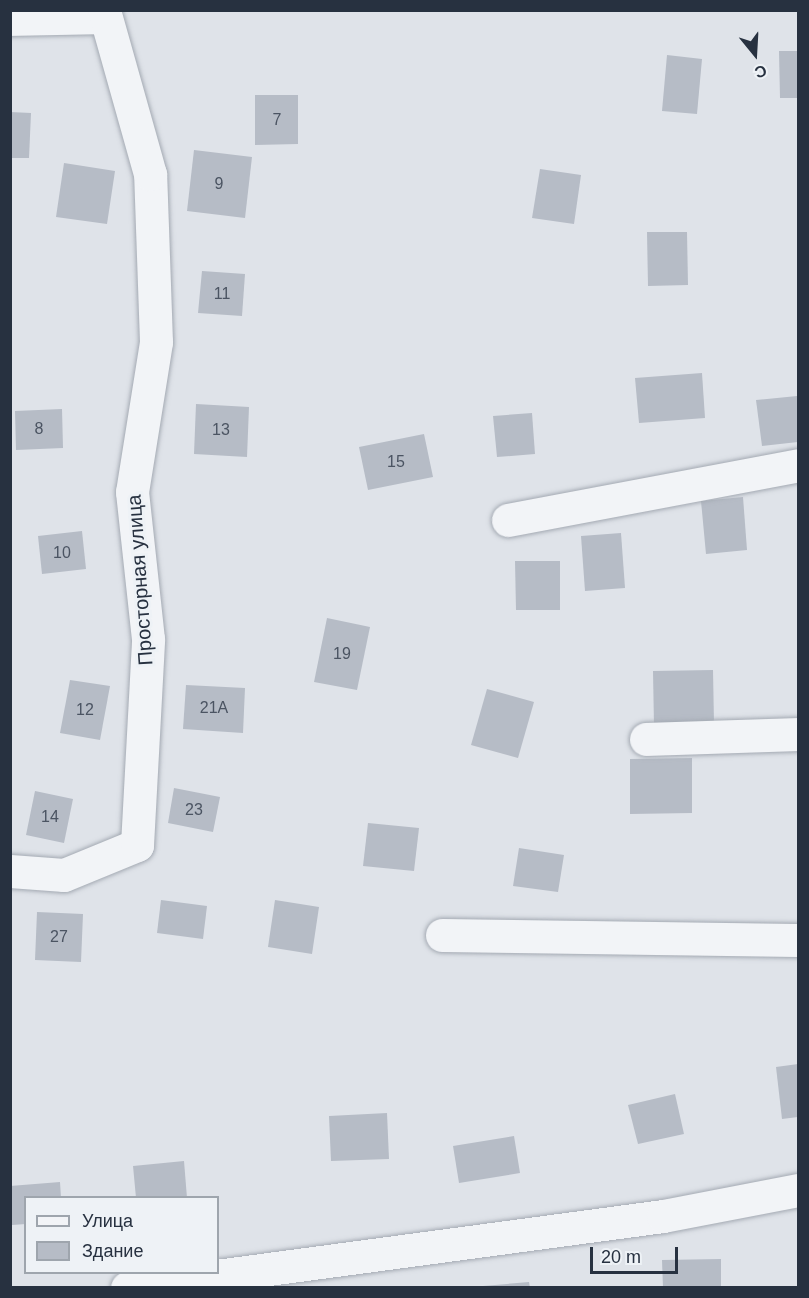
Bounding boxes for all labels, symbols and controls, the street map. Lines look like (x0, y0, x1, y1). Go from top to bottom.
north arrow (725, 24, 785, 84)
text: С (753, 62, 769, 81)
house number: 7 (273, 110, 281, 130)
house number: 9 (215, 174, 223, 194)
house number: 11 (214, 284, 230, 304)
house number: 8 (35, 419, 43, 439)
house number: 13 (212, 420, 230, 440)
house number: 15 (387, 452, 405, 472)
street label: Просторная улица (122, 494, 158, 666)
house number: 10 (53, 543, 71, 563)
house number: 19 (333, 644, 351, 664)
house number: 21А (200, 698, 228, 718)
house number: 12 (76, 700, 94, 720)
house number: 23 (185, 800, 203, 820)
house number: 14 (41, 807, 59, 827)
house number: 27 (50, 927, 68, 947)
legend (24, 1196, 219, 1274)
text: Улица (82, 1211, 133, 1231)
scale bar (593, 1235, 682, 1273)
text: Здание (82, 1241, 143, 1261)
text: 20 m (601, 1247, 641, 1267)

